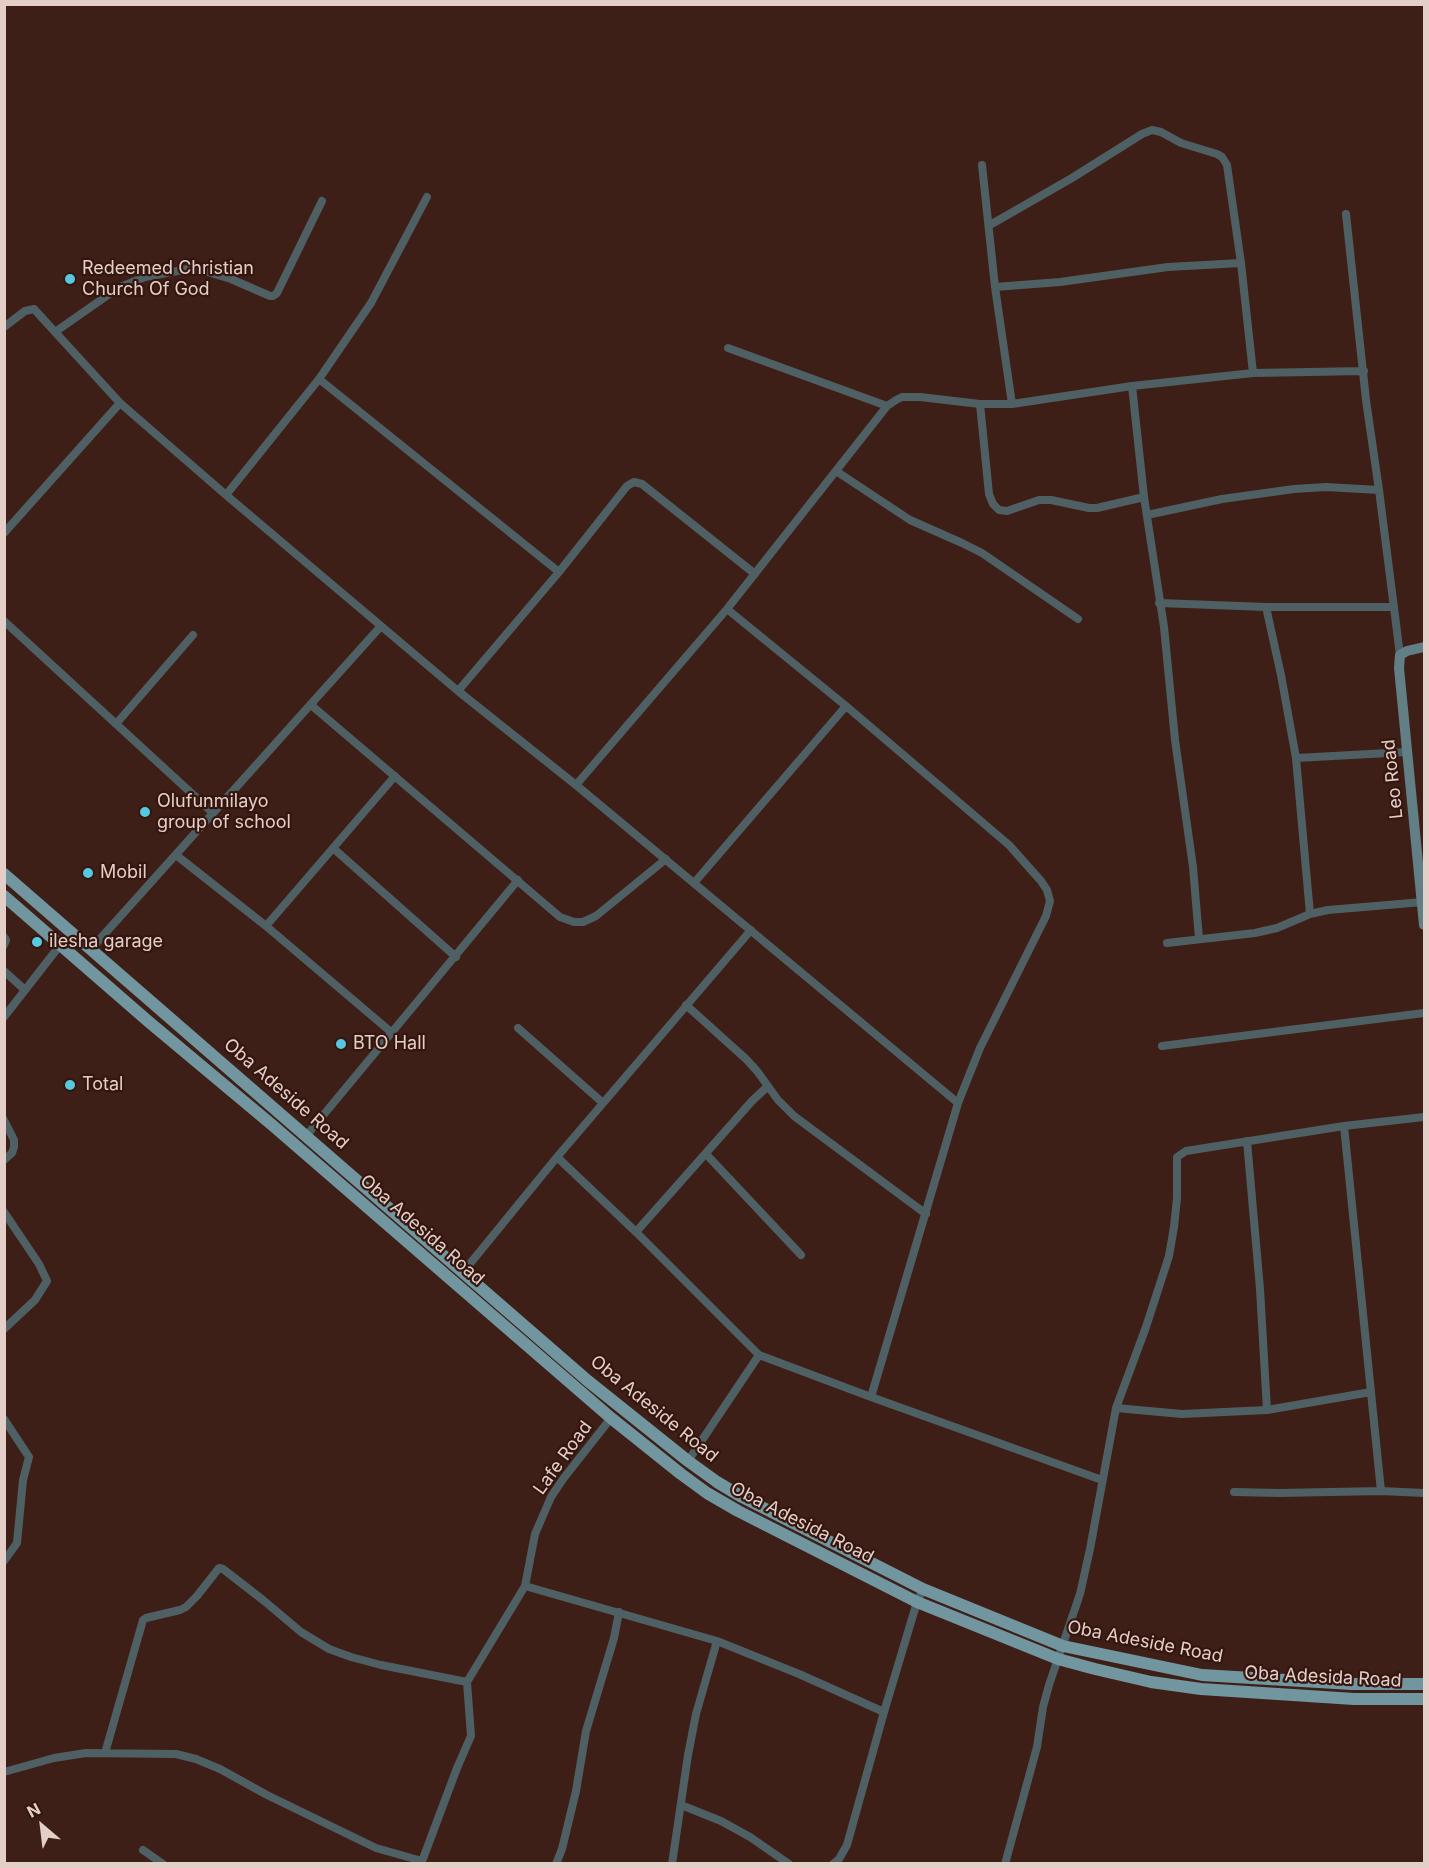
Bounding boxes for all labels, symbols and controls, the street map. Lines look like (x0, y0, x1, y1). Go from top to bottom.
place label: Redeemed Christian Church Of God (82, 258, 254, 300)
marker: Redeemed Christian Church Of God (63, 272, 77, 286)
street label: Leo Road (1378, 738, 1408, 820)
place label: Olufunmilayo group of school (157, 791, 291, 834)
marker: Olufunmilayo group of school (138, 805, 152, 819)
place label: Mobil (100, 862, 147, 884)
marker: Mobil (81, 866, 95, 880)
place label: ilesha garage (49, 931, 163, 953)
marker: ilesha garage (30, 935, 44, 949)
place label: BTO Hall (353, 1033, 426, 1055)
street label: Oba Adeside Road (219, 1034, 353, 1154)
marker: BTO Hall (334, 1037, 348, 1051)
place label: Total (82, 1074, 123, 1096)
marker: Total (63, 1078, 77, 1092)
street label: Oba Adesida Road (355, 1170, 489, 1290)
street label: Oba Adeside Road (586, 1351, 722, 1467)
street label: Lafe Road (529, 1417, 597, 1499)
street label: Oba Adesida Road (727, 1478, 877, 1568)
street label: Oba Adeside Road (1065, 1616, 1225, 1668)
street label: Oba Adesida Road (1244, 1662, 1402, 1692)
north arrow (12, 1796, 72, 1856)
text: N (23, 1798, 44, 1822)

